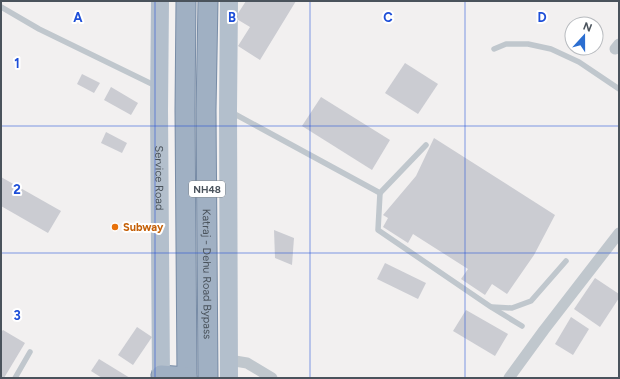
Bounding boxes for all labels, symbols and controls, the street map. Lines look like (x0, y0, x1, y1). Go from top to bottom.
text: A (73, 10, 83, 25)
text: B (228, 10, 236, 25)
text: C (383, 10, 393, 25)
text: D (537, 10, 547, 25)
north arrow (564, 16, 604, 56)
text: N (581, 20, 594, 35)
text: 1 (14, 56, 20, 71)
street label: Service Road (152, 146, 166, 210)
road number: NH48 (189, 181, 225, 197)
text: 2 (13, 182, 21, 197)
street label: Katraj - Dehu Road Bypass (200, 209, 214, 339)
place label: Subway (123, 221, 164, 234)
marker: Subway (110, 222, 120, 232)
text: 3 (13, 308, 21, 323)

